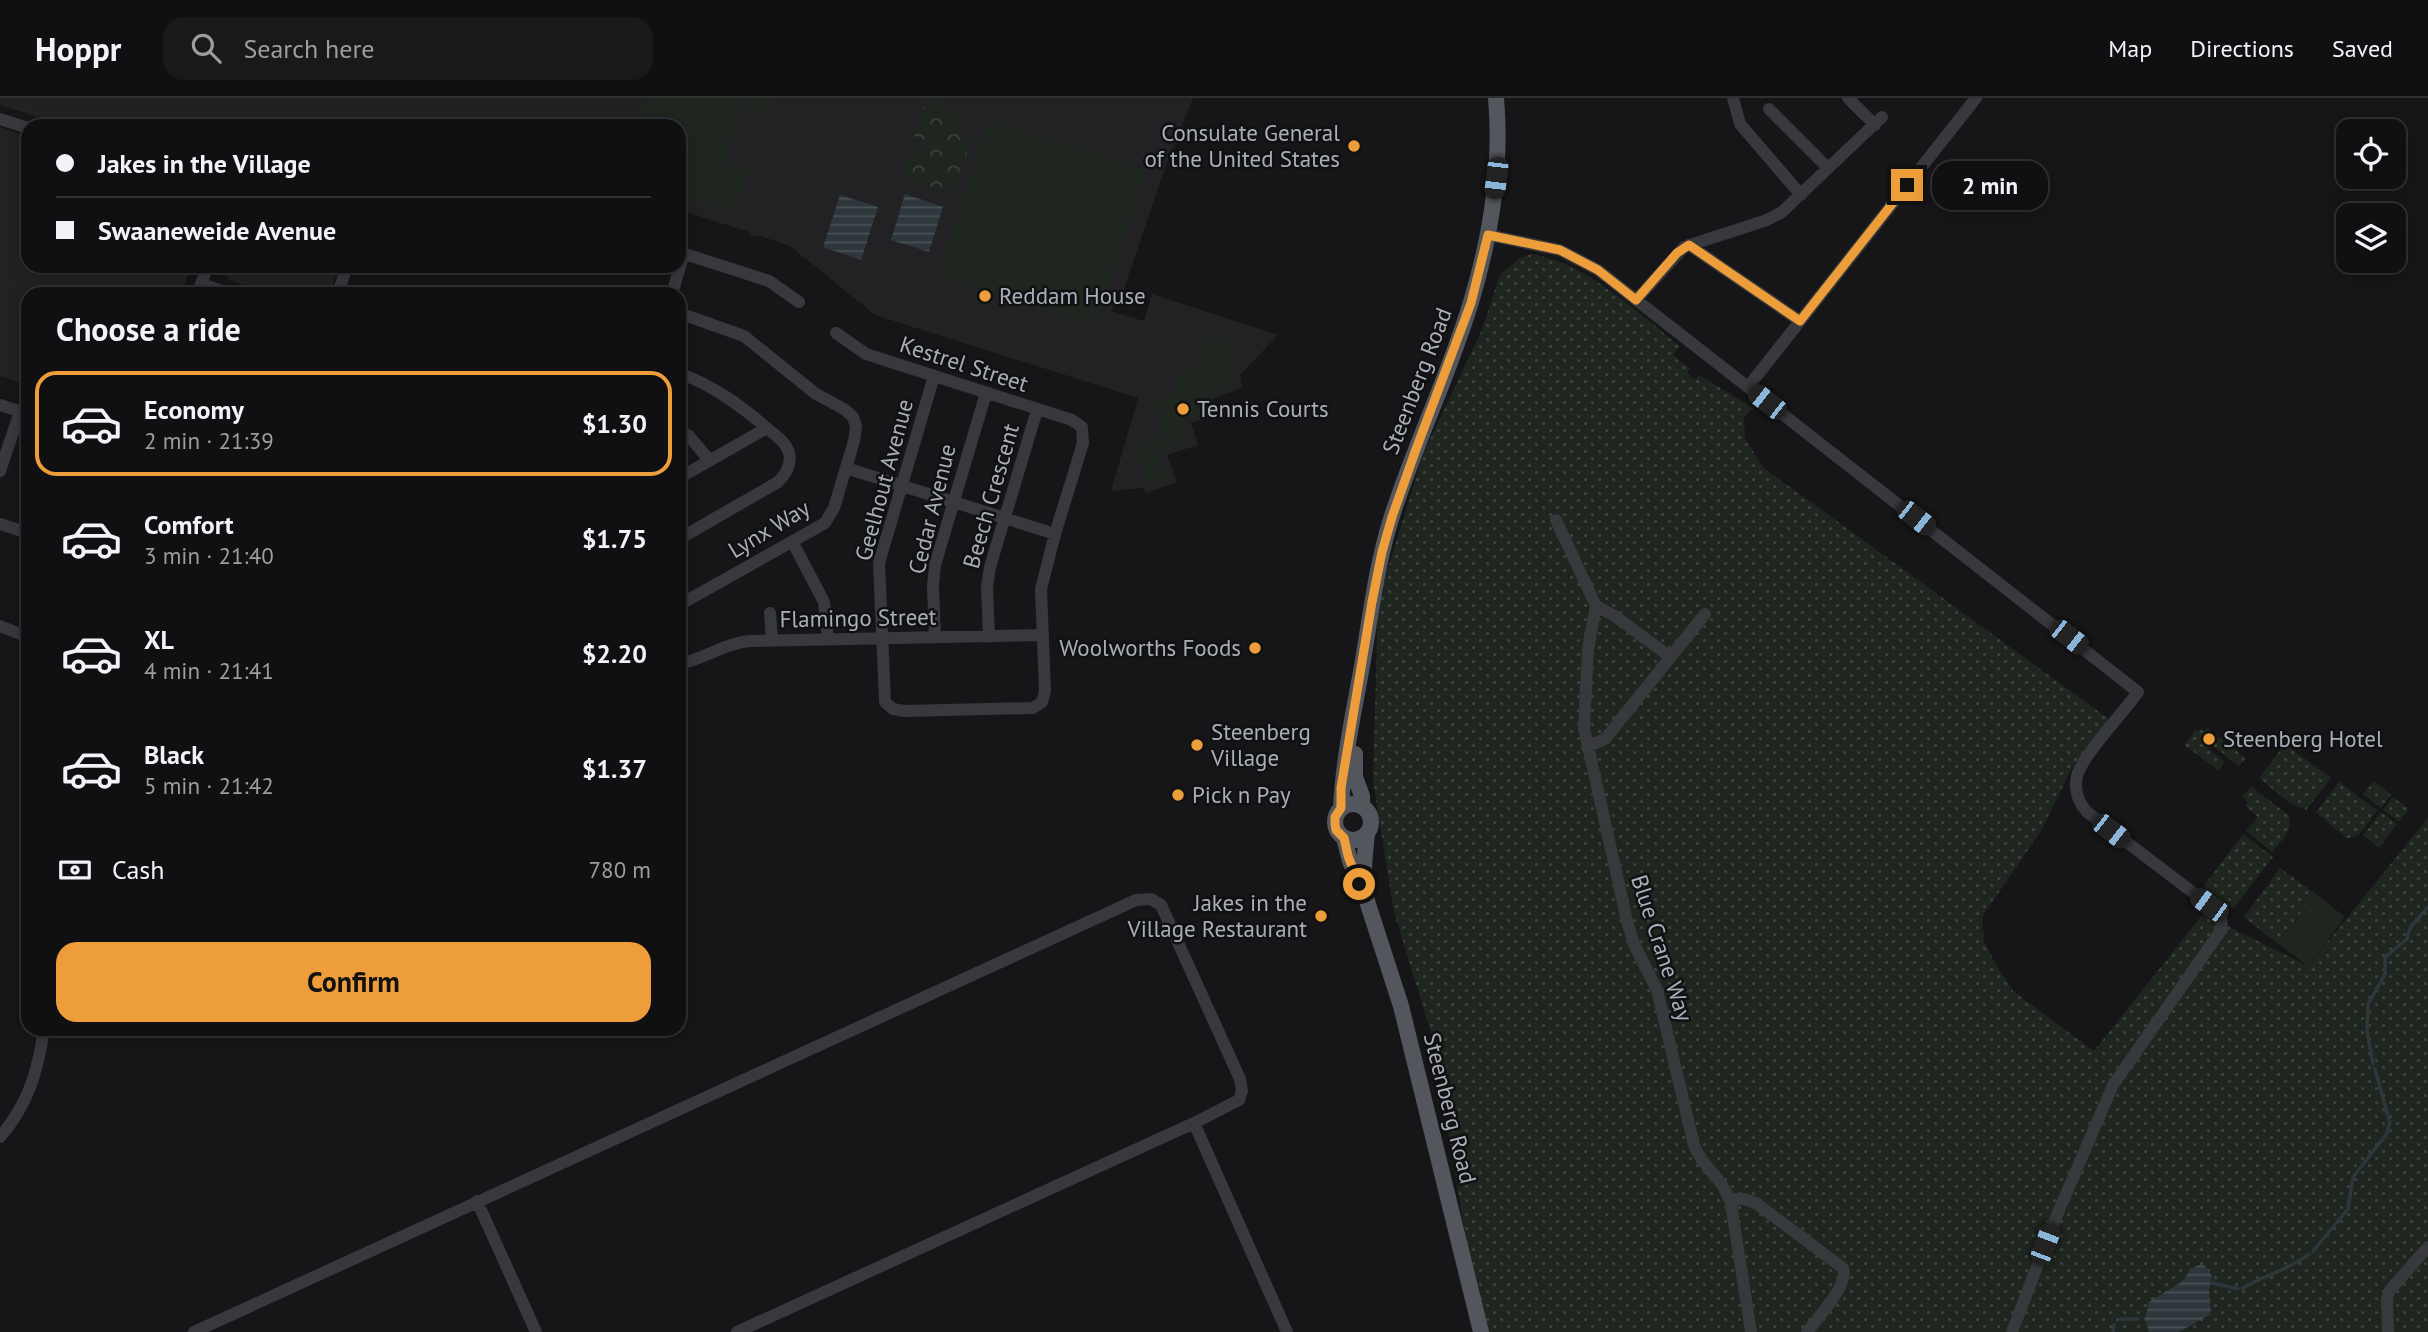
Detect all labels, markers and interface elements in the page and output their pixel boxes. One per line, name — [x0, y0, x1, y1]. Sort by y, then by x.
search box — [163, 17, 653, 80]
text: Hoppr — [35, 27, 121, 70]
icon: search — [187, 29, 225, 67]
text: Search here — [243, 32, 375, 65]
text: Map — [2108, 33, 2152, 64]
text: Directions — [2190, 33, 2294, 64]
text: Saved — [2332, 33, 2393, 64]
place label: Consulate General of the United States — [1144, 118, 1340, 173]
map controls — [2336, 119, 2406, 273]
button: locate — [2336, 119, 2406, 189]
marker: Consulate General of the United States — [1346, 138, 1362, 154]
text: Jakes in the Village — [98, 147, 311, 180]
car — [1484, 156, 1509, 200]
callout: 2 min — [1932, 160, 2047, 210]
route end — [1891, 169, 1923, 201]
text: 2 min — [1962, 171, 2018, 200]
button: layers — [2336, 203, 2406, 273]
text: Swaaneweide Avenue — [98, 214, 336, 247]
place label: Reddam House — [999, 281, 1146, 310]
marker: Reddam House — [977, 288, 993, 304]
street label: Steenberg Road — [1375, 303, 1458, 458]
text: Choose a ride — [56, 308, 241, 350]
street label: Kestrel Street — [896, 329, 1032, 398]
car — [1744, 381, 1791, 423]
icon: car — [60, 392, 123, 455]
text: Economy — [144, 393, 244, 426]
place label: Tennis Courts — [1197, 394, 1329, 423]
street label: Geelhout Avenue — [848, 396, 919, 564]
marker: Tennis Courts — [1175, 401, 1191, 417]
text: $1.30 — [582, 407, 647, 440]
street label: Beech Crescent — [956, 420, 1025, 572]
text: 2 min · 21:39 — [144, 426, 274, 455]
street label: Cedar Avenue — [901, 441, 962, 577]
street label: Lynx Way — [723, 493, 815, 564]
car — [1893, 497, 1940, 539]
icon: car — [60, 507, 123, 570]
text: Comfort — [144, 508, 234, 541]
text: $1.75 — [582, 522, 647, 555]
text: 3 min · 21:40 — [144, 541, 274, 570]
street label: Flamingo Street — [779, 602, 937, 633]
car — [2046, 616, 2093, 658]
icon: car — [60, 622, 123, 685]
text: XL — [144, 623, 174, 656]
place label: Woolworths Foods — [1059, 633, 1241, 662]
text: $2.20 — [582, 637, 647, 670]
marker: Woolworths Foods — [1247, 640, 1263, 656]
text: 4 min · 21:41 — [144, 656, 274, 685]
place label: Steenberg Village — [1210, 717, 1311, 772]
place label: Steenberg Hotel — [2223, 724, 2383, 753]
marker: Steenberg Hotel — [2201, 731, 2217, 747]
icon: car — [60, 737, 123, 800]
marker: Steenberg Village — [1189, 737, 1205, 753]
text: Black — [144, 738, 204, 771]
text: $1.37 — [582, 752, 647, 785]
text: 5 min · 21:42 — [144, 771, 274, 800]
place label: Pick n Pay — [1192, 780, 1291, 809]
marker: Pick n Pay — [1170, 787, 1186, 803]
car — [2088, 810, 2135, 852]
icon: cash — [56, 851, 94, 889]
text: Cash — [112, 853, 164, 886]
text: 780 m — [589, 855, 651, 884]
route start — [1343, 868, 1375, 900]
street label: Blue Crane Way — [1625, 871, 1700, 1025]
car — [2186, 884, 2233, 926]
place label: Jakes in the Village Restaurant — [1127, 888, 1307, 943]
marker: Jakes in the Village Restaurant — [1313, 908, 1329, 924]
button: Confirm — [56, 942, 651, 1022]
street label: Steenberg Road — [1418, 1029, 1483, 1186]
car — [2028, 1221, 2063, 1267]

